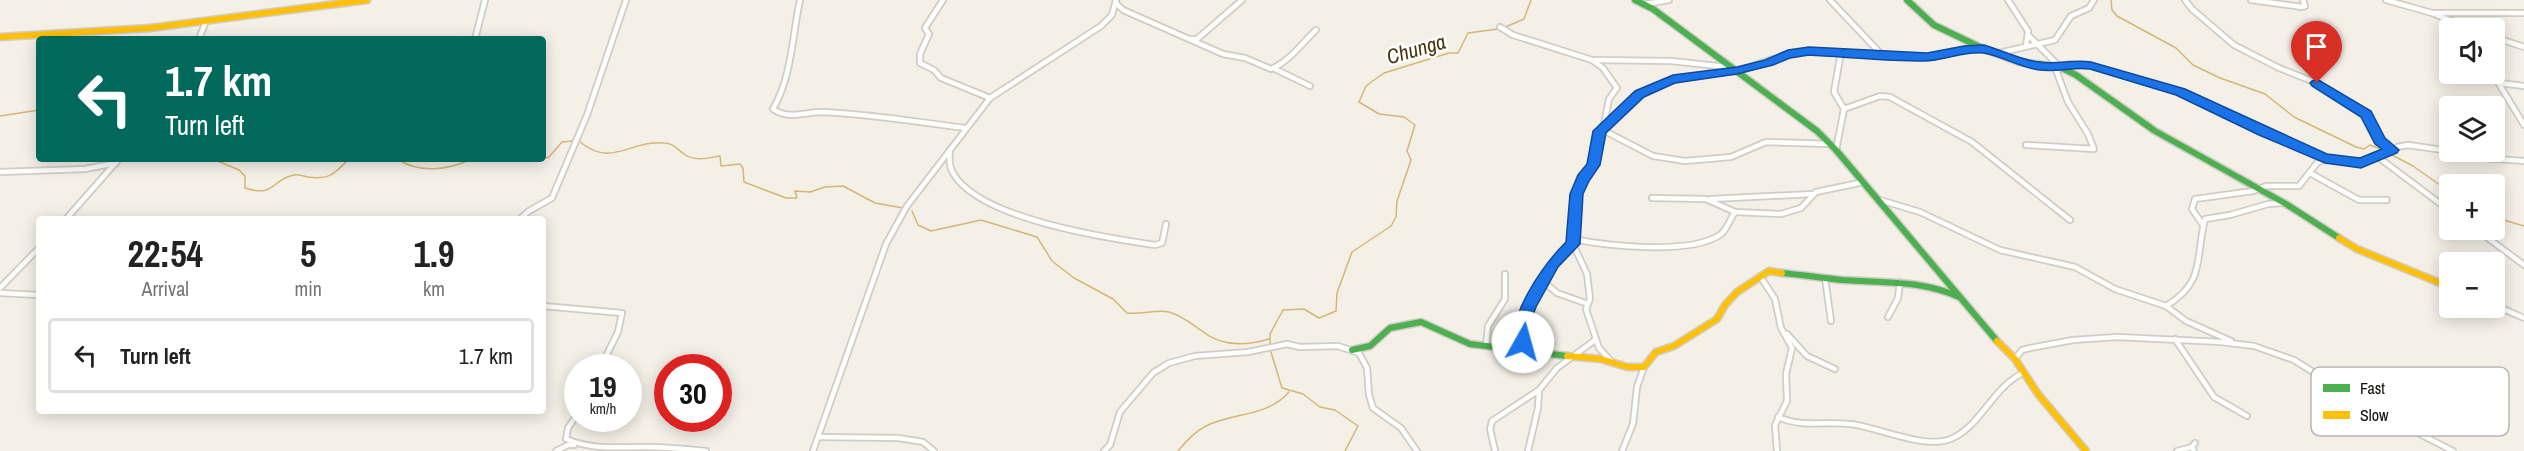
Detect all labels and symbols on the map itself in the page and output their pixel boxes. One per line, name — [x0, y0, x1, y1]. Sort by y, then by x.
pin — [2291, 21, 2342, 83]
water label: Chunga — [1383, 27, 1449, 71]
position arrow — [1491, 310, 1555, 374]
speed limit sign: 30 — [654, 354, 732, 432]
legend — [2311, 367, 2509, 436]
text: Fast — [2360, 377, 2385, 399]
text: Slow — [2360, 404, 2389, 426]

